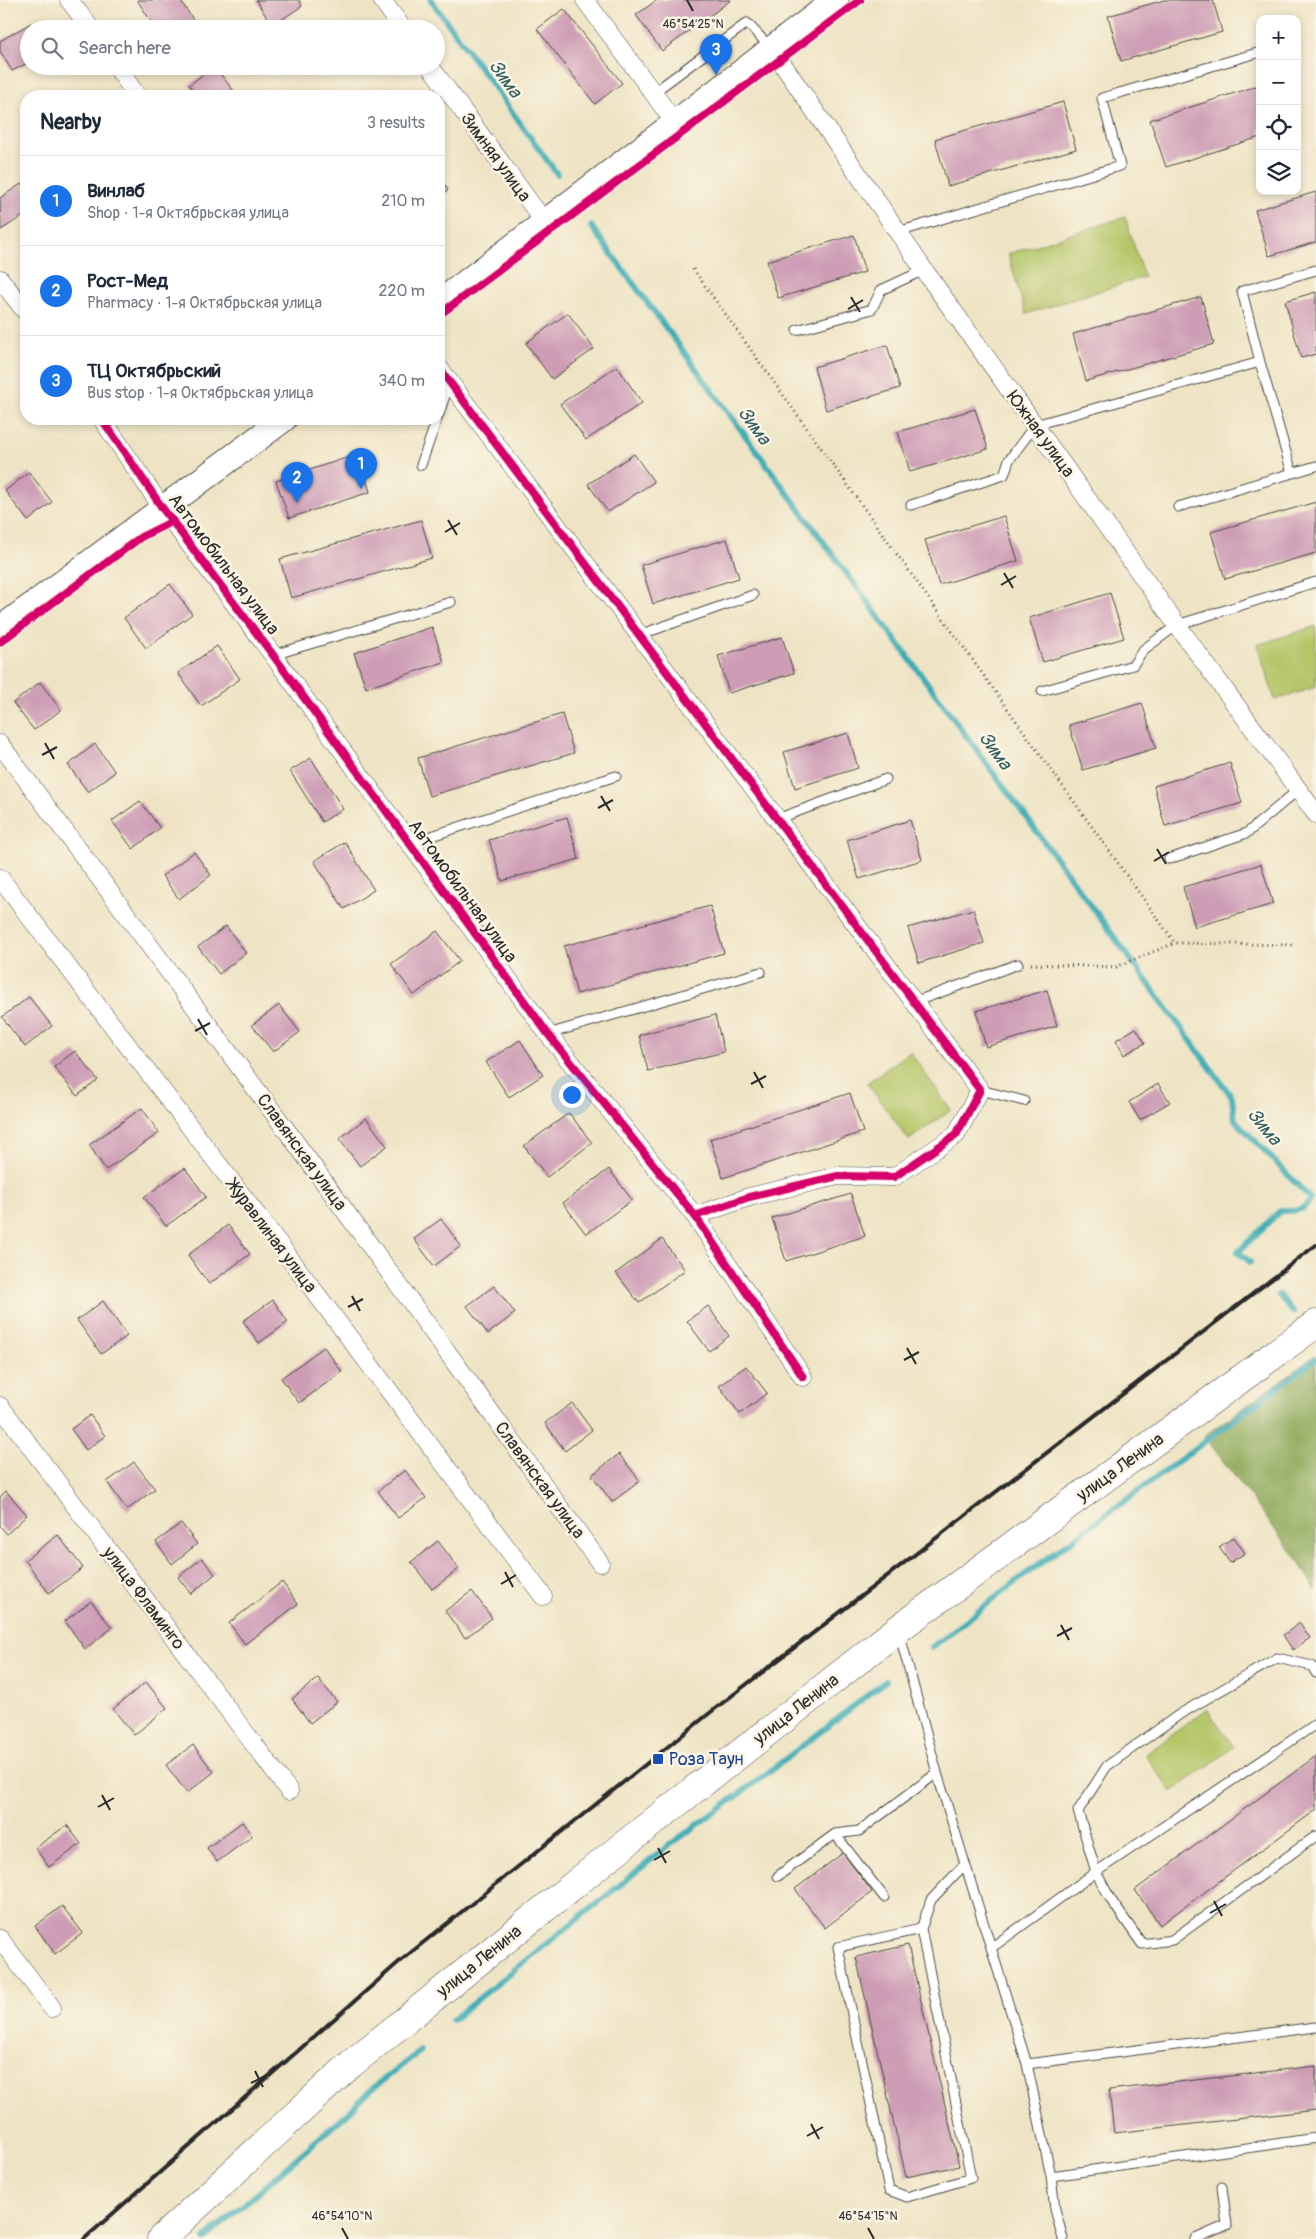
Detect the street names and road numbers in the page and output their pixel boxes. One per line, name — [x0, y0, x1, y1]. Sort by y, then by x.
street label: Зимняя улица — [455, 108, 536, 207]
street label: Южная улица — [1001, 386, 1080, 482]
street label: Автомобильная улица — [163, 489, 284, 640]
street label: Автомобильная улица — [403, 815, 522, 967]
street label: Славянская улица — [251, 1089, 352, 1215]
street label: Журавлиная улица — [220, 1173, 322, 1298]
street label: Славянская улица — [489, 1417, 590, 1543]
street label: улица Ленина — [1071, 1428, 1169, 1507]
street label: улица Фламинго — [97, 1541, 190, 1655]
street label: улица Ленина — [748, 1669, 844, 1751]
street label: улица Ленина — [431, 1920, 526, 2003]

